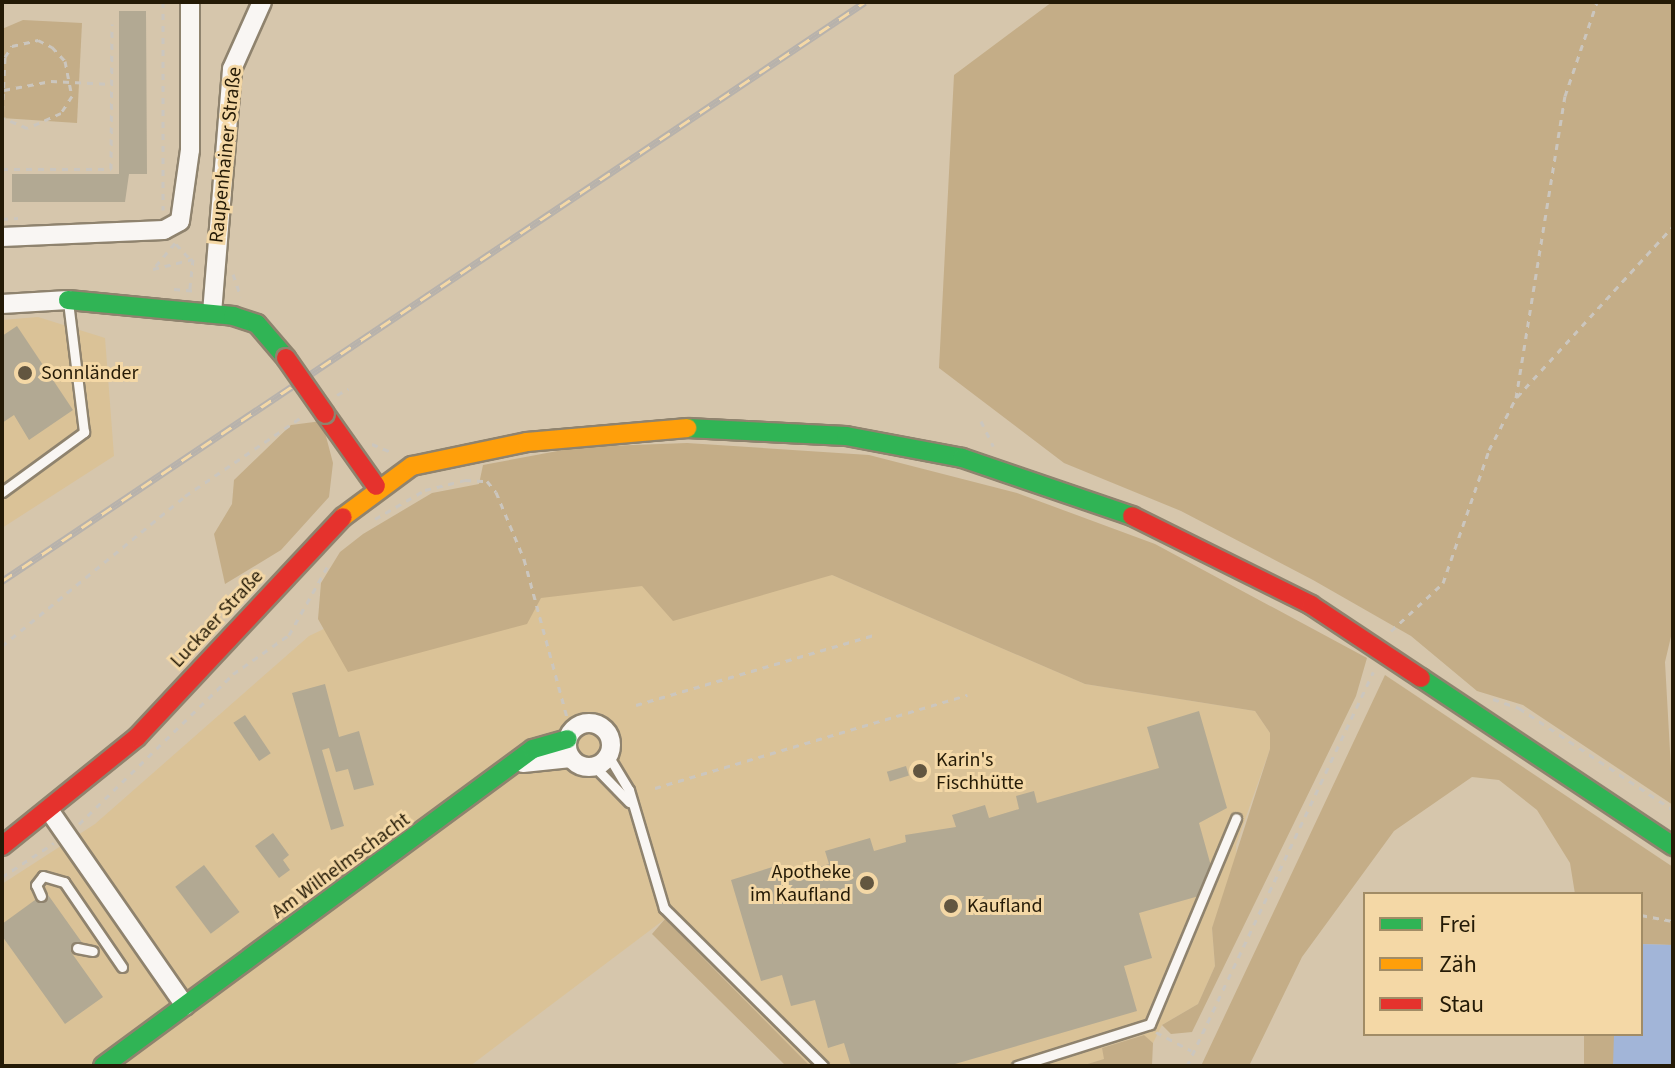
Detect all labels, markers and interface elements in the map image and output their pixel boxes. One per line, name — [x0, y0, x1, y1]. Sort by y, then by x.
street label: Raupenhainer Straße — [205, 66, 247, 244]
place label: Sonnländer — [41, 361, 138, 385]
marker: Sonnländer — [16, 364, 34, 382]
street label: Luckaer Straße — [166, 565, 268, 673]
place label: Karin's Fischhütte — [936, 748, 1024, 795]
marker: Karin's Fischhütte — [911, 762, 929, 780]
street label: Am Wilhelmschacht — [267, 808, 415, 924]
place label: Apotheke im Kaufland — [750, 860, 851, 907]
marker: Apotheke im Kaufland — [858, 874, 876, 892]
legend — [1363, 892, 1643, 1036]
place label: Kaufland — [967, 894, 1043, 918]
marker: Kaufland — [942, 897, 960, 915]
text: Frei — [1439, 907, 1476, 942]
text: Zäh — [1439, 947, 1477, 982]
text: Stau — [1439, 987, 1484, 1022]

